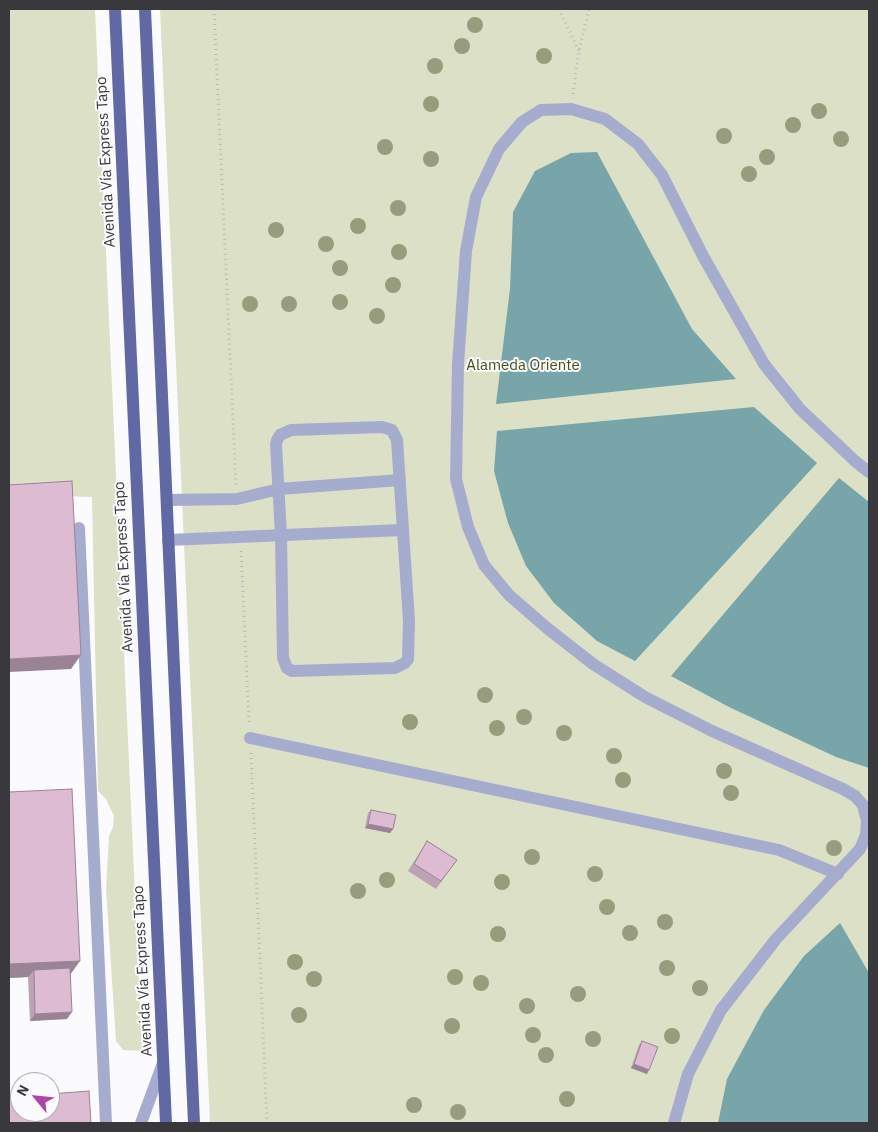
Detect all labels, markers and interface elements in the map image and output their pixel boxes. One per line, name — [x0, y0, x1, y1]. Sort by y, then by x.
street label: Avenida Vía Express Tapo — [93, 76, 119, 248]
park label: Alameda Oriente — [466, 357, 580, 375]
street label: Avenida Vía Express Tapo — [111, 481, 137, 653]
street label: Avenida Vía Express Tapo — [130, 885, 156, 1057]
north arrow — [10, 1072, 60, 1122]
text: N — [12, 1082, 33, 1099]

